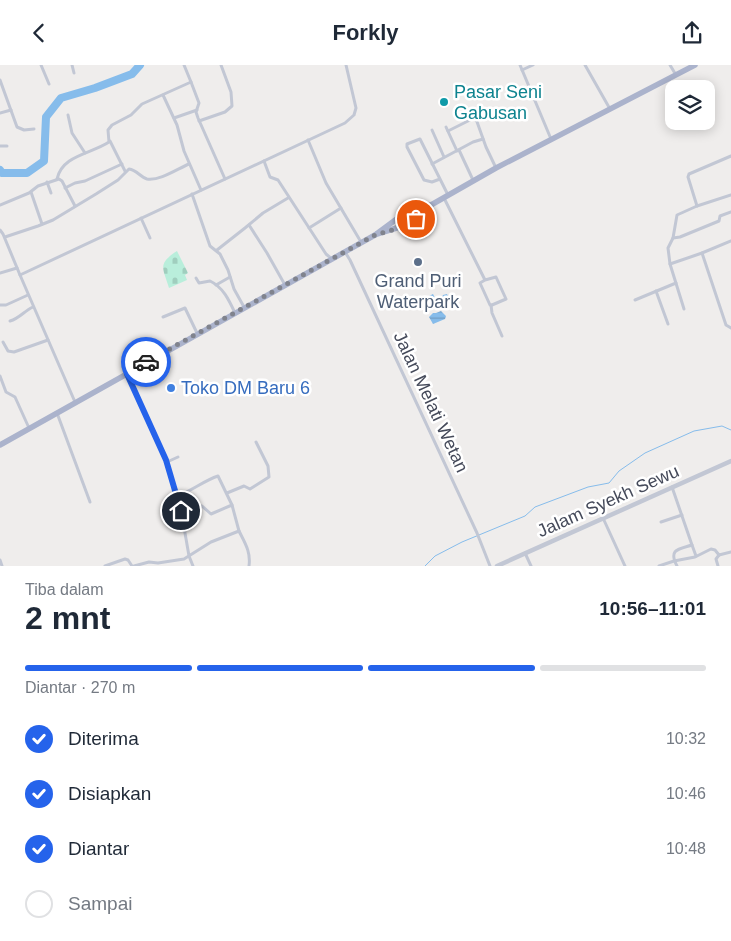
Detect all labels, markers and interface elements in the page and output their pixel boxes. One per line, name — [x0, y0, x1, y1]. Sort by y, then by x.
icon: back — [25, 19, 53, 47]
icon: share — [678, 19, 706, 47]
text: Forkly — [332, 20, 399, 45]
map controls — [665, 80, 715, 130]
button: layers — [665, 80, 715, 130]
place label: Pasar Seni Gabusan — [454, 82, 542, 123]
marker: Pasar Seni Gabusan — [438, 96, 450, 108]
pin — [395, 198, 437, 240]
icon: bag — [402, 205, 430, 233]
marker: Grand Puri Waterpark — [412, 256, 424, 268]
place label: Grand Puri Waterpark — [374, 271, 462, 312]
street label: Jalan Melati Wetan — [390, 329, 472, 475]
courier — [121, 337, 171, 387]
icon: car — [132, 348, 160, 376]
place label: Toko DM Baru 6 — [181, 378, 310, 398]
marker: Toko DM Baru 6 — [165, 382, 177, 394]
street label: Jalam Syekh Sewu — [534, 461, 682, 541]
pin — [160, 490, 202, 532]
icon: home — [167, 497, 195, 525]
text: Tiba dalam — [25, 581, 104, 598]
text: 10:56–11:01 — [599, 598, 706, 619]
text: 2 mnt — [25, 600, 110, 636]
text: Diantar · 270 m — [25, 679, 135, 696]
icon: check — [25, 725, 53, 753]
text: Diterima — [68, 728, 139, 749]
text: 10:32 — [666, 730, 706, 747]
icon: check — [25, 780, 53, 808]
text: Disiapkan — [68, 783, 151, 804]
text: 10:46 — [666, 785, 706, 802]
icon: check — [25, 835, 53, 863]
text: Diantar — [68, 838, 129, 859]
text: 10:48 — [666, 840, 706, 857]
text: Sampai — [68, 893, 132, 914]

